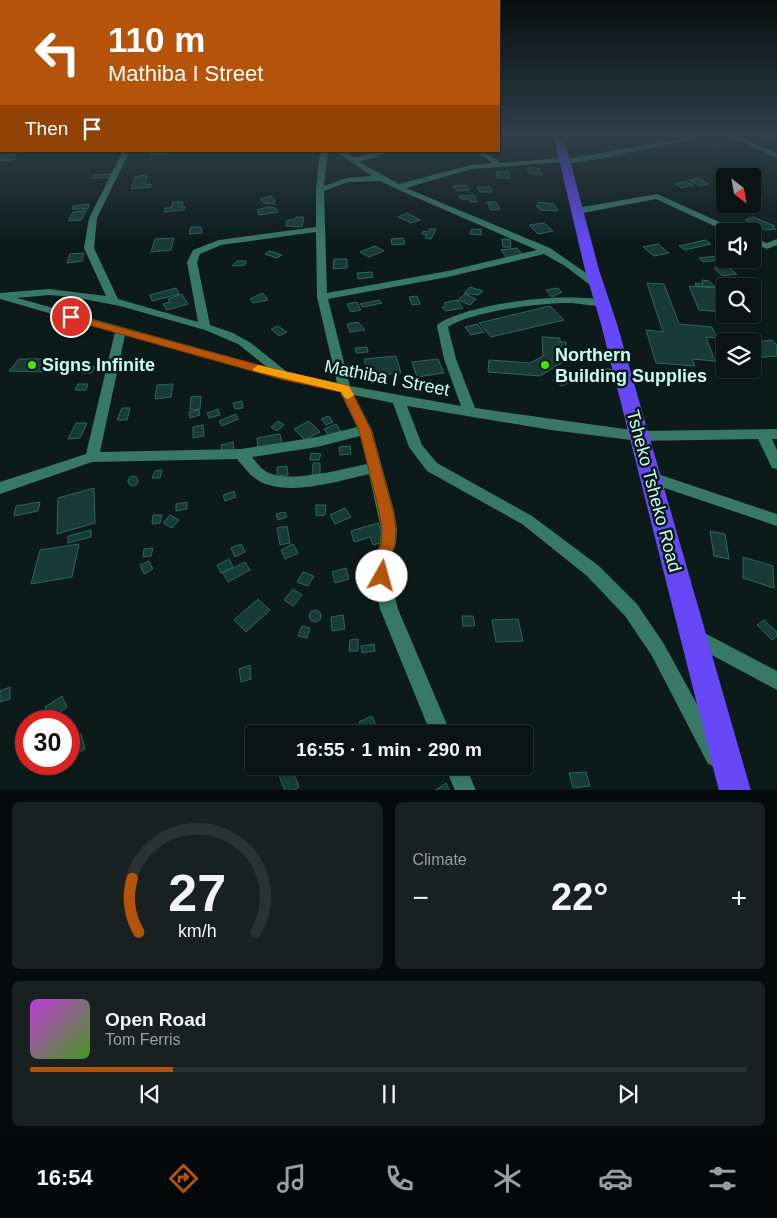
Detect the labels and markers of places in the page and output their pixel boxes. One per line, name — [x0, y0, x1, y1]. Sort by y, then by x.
pin — [50, 296, 92, 338]
place label: Northern Building Supplies — [555, 345, 707, 386]
place label: Signs Infinite — [42, 355, 155, 375]
marker: Signs Infinite — [26, 359, 38, 371]
marker: Northern Building Supplies — [539, 359, 551, 371]

